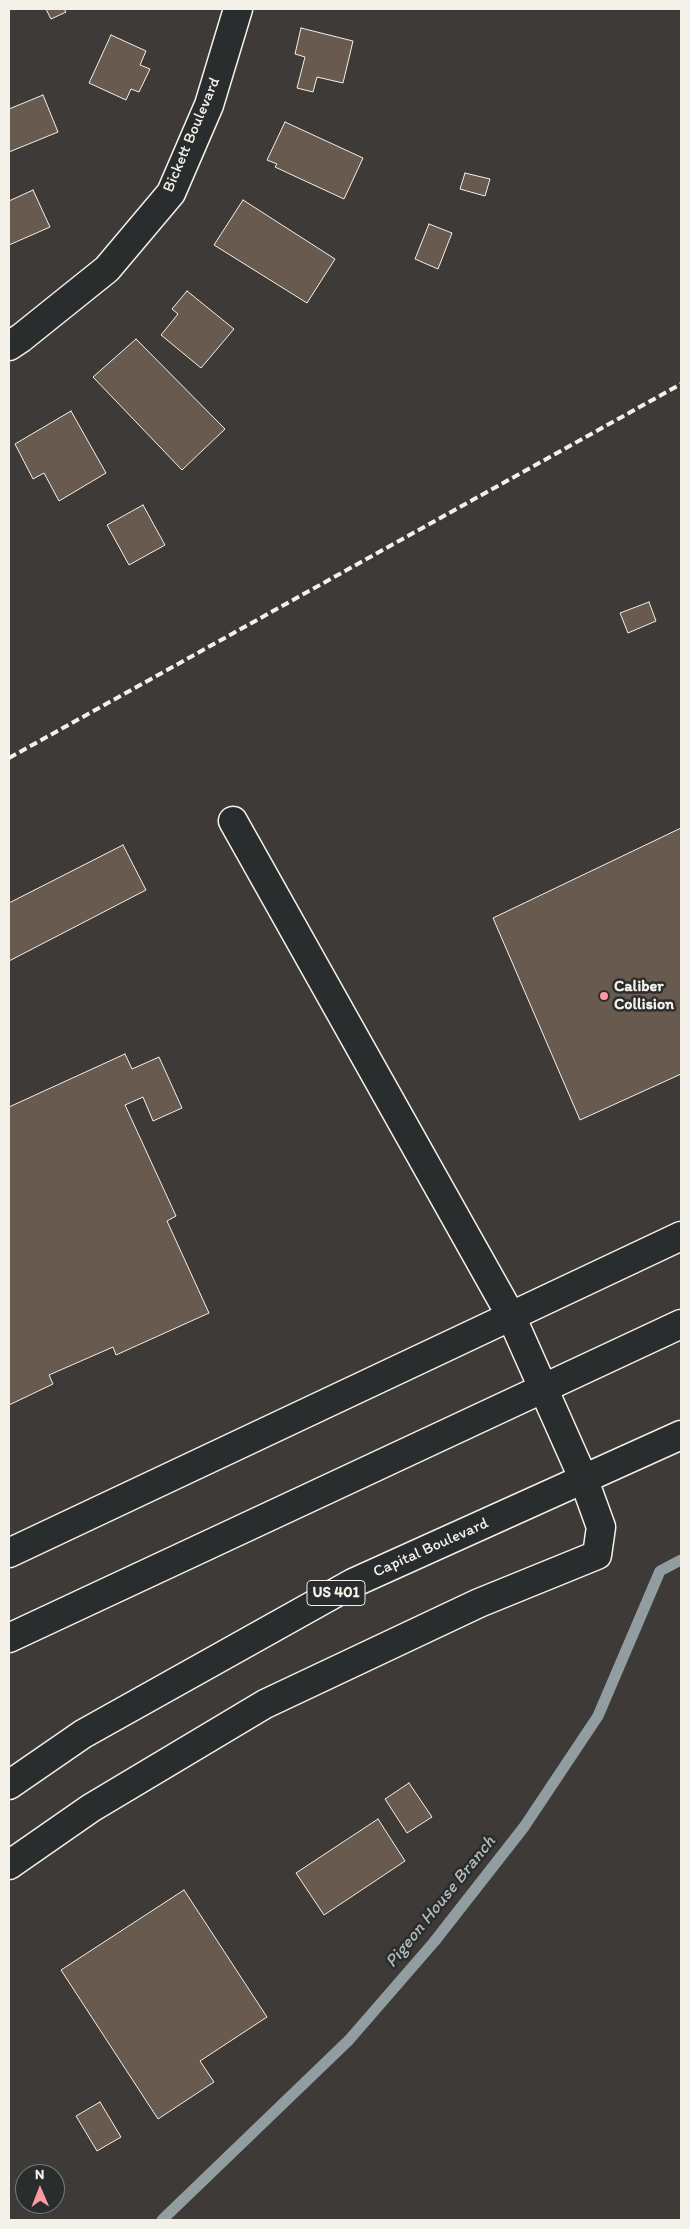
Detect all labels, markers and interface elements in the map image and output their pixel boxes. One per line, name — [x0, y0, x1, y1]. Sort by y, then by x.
street label: Bickett Boulevard — [159, 75, 225, 195]
place label: Caliber Collision — [614, 977, 674, 1015]
marker: Caliber Collision — [598, 990, 610, 1002]
street label: Capital Boulevard — [370, 1514, 492, 1582]
road number: US 401 — [307, 1580, 365, 1606]
water label: Pigeon House Branch — [381, 1832, 501, 1972]
north arrow — [15, 2164, 65, 2214]
text: N — [35, 2166, 45, 2183]

